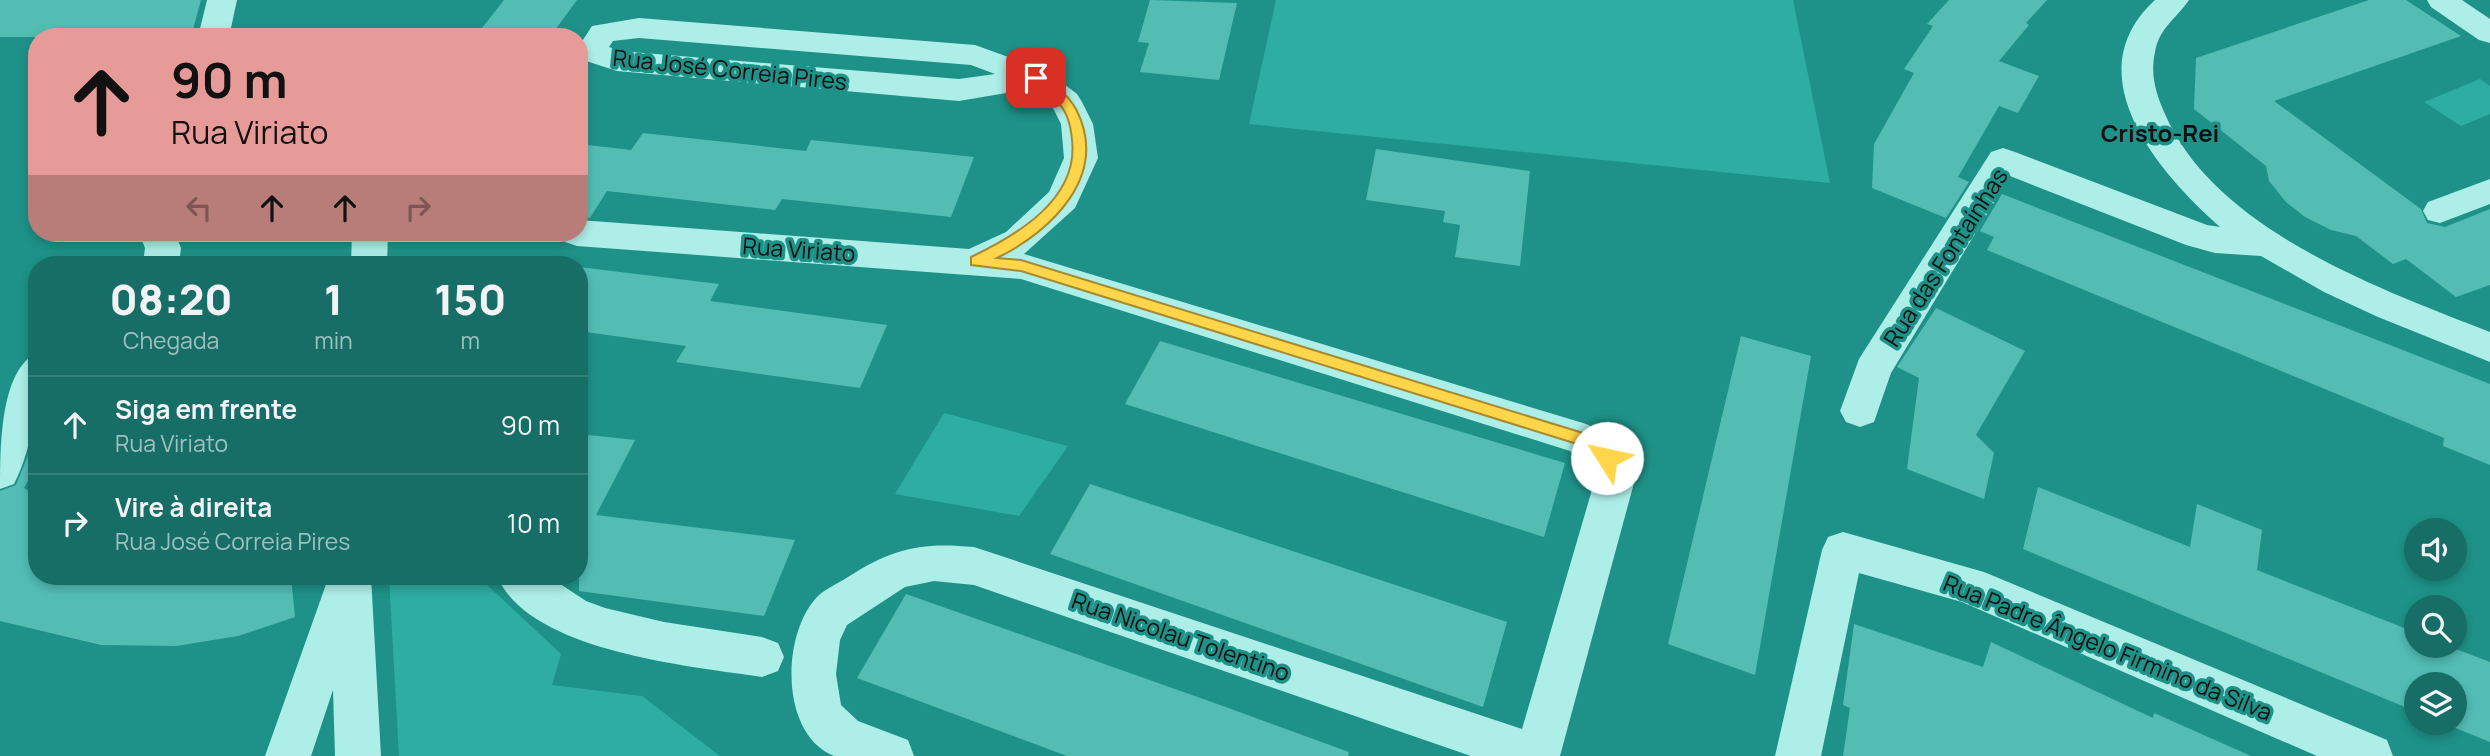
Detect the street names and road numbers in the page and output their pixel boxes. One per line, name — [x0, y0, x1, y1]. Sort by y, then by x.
street label: Rua José Correia Pires — [611, 41, 849, 97]
street label: Rua das Fontaínhas — [1875, 162, 2015, 352]
street label: Rua Viriato — [741, 229, 857, 269]
street label: Rua Padre Ângelo Firmino da Silva — [1939, 566, 2277, 728]
street label: Rua Nicolau Tolentino — [1068, 584, 1294, 688]

